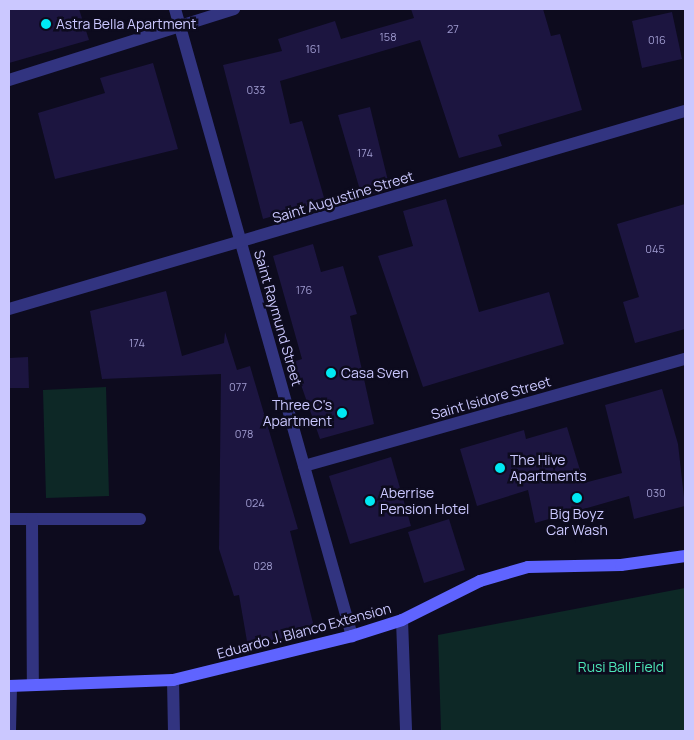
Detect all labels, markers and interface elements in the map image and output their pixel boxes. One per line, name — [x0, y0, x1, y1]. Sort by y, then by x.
place label: Astra Bella Apartment — [56, 16, 196, 32]
marker: Astra Bella Apartment — [40, 18, 52, 30]
house number: 27 — [447, 22, 459, 36]
house number: 158 — [379, 30, 397, 44]
house number: 016 — [648, 33, 666, 47]
house number: 161 — [305, 42, 321, 56]
house number: 033 — [247, 83, 265, 97]
house number: 174 — [357, 146, 373, 160]
street label: Saint Augustine Street — [270, 168, 416, 226]
house number: 045 — [645, 242, 665, 256]
street label: Saint Raymund Street — [251, 248, 305, 388]
house number: 176 — [296, 283, 312, 297]
house number: 174 — [129, 336, 145, 350]
place label: Casa Sven — [341, 365, 408, 381]
marker: Casa Sven — [325, 367, 337, 379]
street label: Saint Isidore Street — [429, 373, 553, 423]
house number: 077 — [229, 380, 247, 394]
place label: Three C's Apartment — [263, 397, 332, 430]
marker: Three C's Apartment — [336, 407, 348, 419]
house number: 078 — [235, 427, 253, 441]
place label: The Hive Apartments — [510, 452, 587, 484]
marker: The Hive Apartments — [494, 462, 506, 474]
place label: Aberrise Pension Hotel — [380, 485, 469, 518]
house number: 030 — [646, 486, 666, 500]
marker: Big Boyz Car Wash — [571, 492, 583, 504]
marker: Aberrise Pension Hotel — [364, 495, 376, 507]
house number: 024 — [245, 496, 265, 510]
place label: Big Boyz Car Wash — [546, 506, 608, 538]
house number: 028 — [253, 559, 273, 573]
street label: Eduardo J. Blanco Extension — [215, 600, 393, 662]
park label: Rusi Ball Field — [578, 659, 664, 675]

